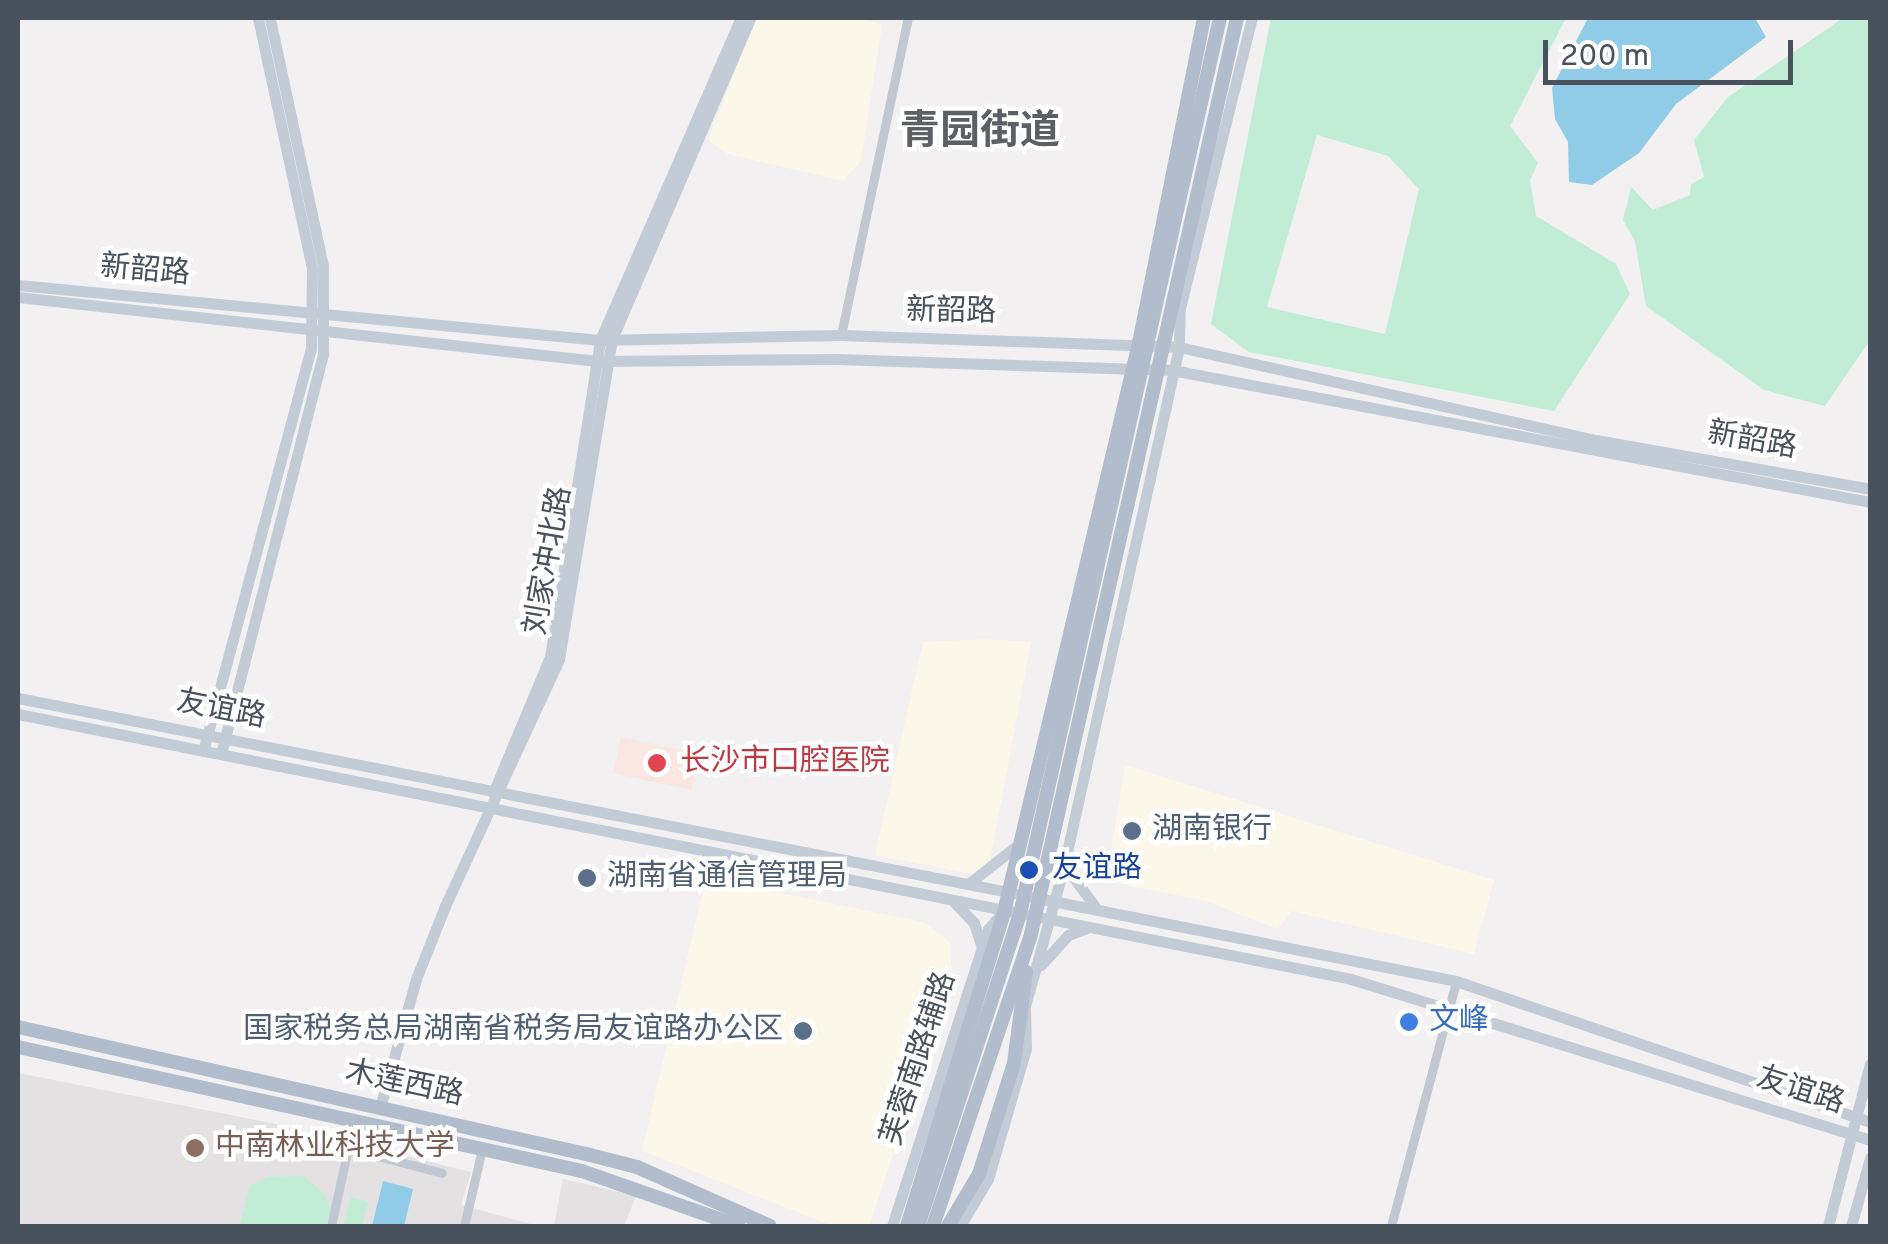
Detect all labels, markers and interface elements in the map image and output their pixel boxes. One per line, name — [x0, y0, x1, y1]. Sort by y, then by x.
scale bar — [1548, 20, 1798, 82]
text: 200 m — [1560, 39, 1649, 76]
district label: 青园街道 — [900, 109, 1060, 157]
street label: 新韶路 — [99, 250, 191, 294]
street label: 新韶路 — [906, 294, 996, 332]
street label: 新韶路 — [1705, 416, 1799, 468]
street label: 刘家冲北路 — [519, 484, 581, 638]
street label: 友谊路 — [173, 685, 269, 737]
place label: 长沙市口腔医院 — [680, 745, 890, 781]
marker: 长沙市口腔医院 — [644, 750, 670, 776]
place label: 湖南银行 — [1152, 813, 1272, 849]
marker: 湖南银行 — [1121, 820, 1143, 842]
place label: 友谊路 — [1052, 852, 1142, 888]
marker: 友谊路 — [1016, 857, 1042, 883]
place label: 湖南省通信管理局 — [607, 860, 847, 896]
marker: 湖南省通信管理局 — [576, 867, 598, 889]
street label: 芙蓉南路辅路 — [875, 968, 965, 1150]
place label: 文峰 — [1429, 1004, 1489, 1040]
marker: 文峰 — [1398, 1011, 1420, 1033]
place label: 国家税务总局湖南省税务局友谊路办公区 — [243, 1013, 783, 1049]
marker: 国家税务总局湖南省税务局友谊路办公区 — [792, 1020, 814, 1042]
street label: 木莲西路 — [342, 1055, 466, 1115]
street label: 友谊路 — [1752, 1061, 1848, 1123]
place label: 中南林业科技大学 — [215, 1130, 455, 1166]
marker: 中南林业科技大学 — [184, 1137, 206, 1159]

